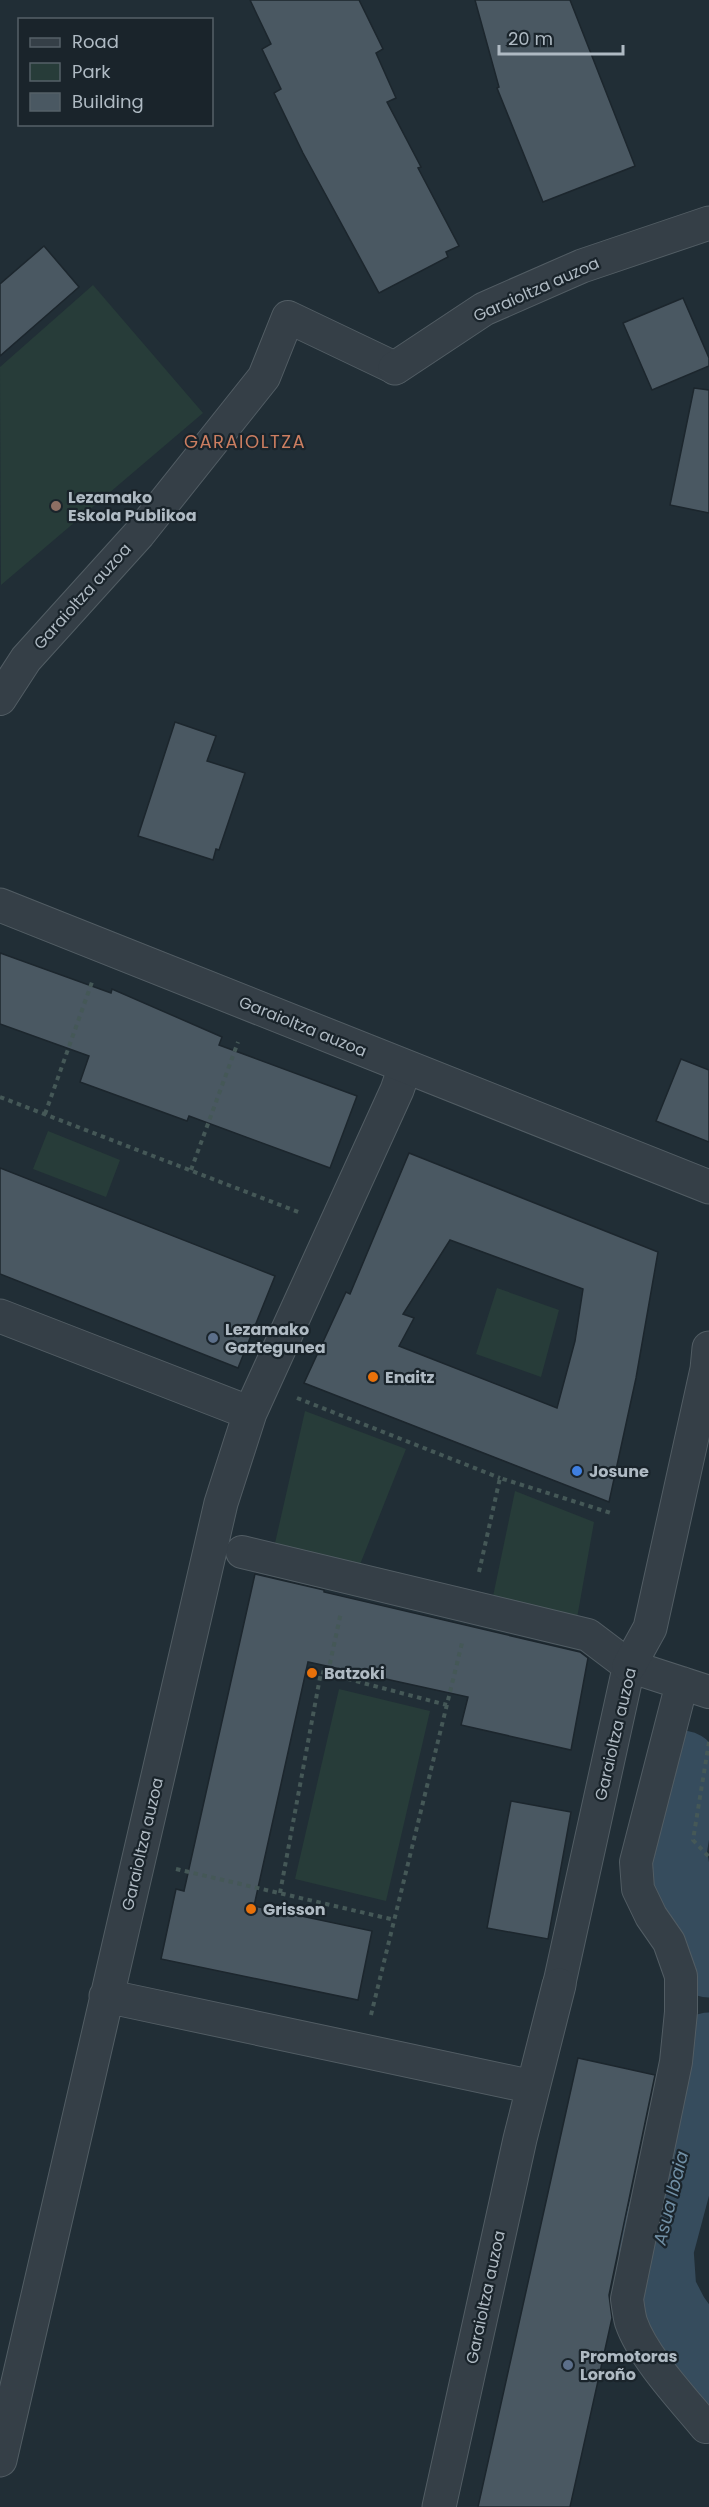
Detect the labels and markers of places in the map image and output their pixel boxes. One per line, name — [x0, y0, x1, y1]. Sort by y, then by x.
place label: Lezamako Eskola Publikoa — [68, 486, 197, 527]
marker: Lezamako Eskola Publikoa — [49, 499, 63, 513]
place label: Lezamako Gaztegunea — [225, 1318, 326, 1359]
marker: Lezamako Gaztegunea — [206, 1331, 220, 1345]
place label: Enaitz — [385, 1366, 435, 1389]
marker: Enaitz — [366, 1370, 380, 1384]
place label: Josune — [589, 1460, 649, 1483]
marker: Josune — [570, 1464, 584, 1478]
place label: Batzoki — [324, 1662, 385, 1685]
marker: Batzoki — [305, 1666, 319, 1680]
place label: Grisson — [263, 1898, 326, 1921]
marker: Grisson — [244, 1902, 258, 1916]
place label: Promotoras Loroño — [580, 2345, 678, 2386]
marker: Promotoras Loroño — [561, 2358, 575, 2372]

